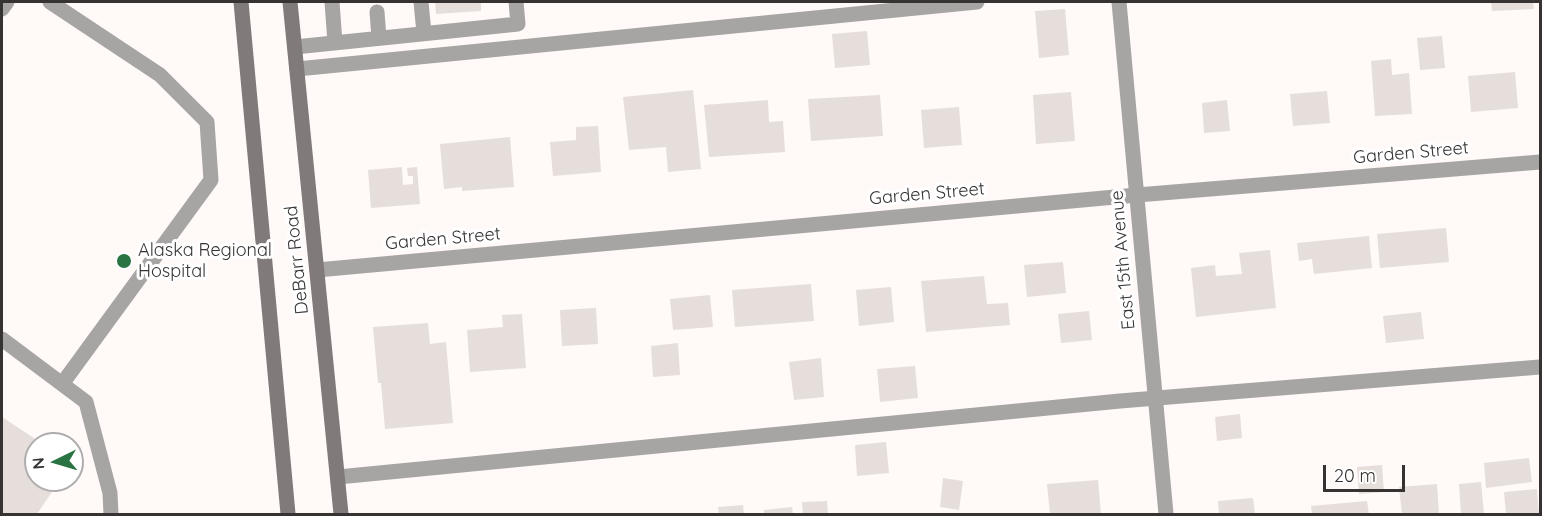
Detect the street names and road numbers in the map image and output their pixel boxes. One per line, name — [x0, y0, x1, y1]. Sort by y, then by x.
street label: Garden Street — [1352, 137, 1470, 169]
street label: Garden Street — [868, 178, 986, 210]
street label: East 15th Avenue — [1106, 189, 1140, 331]
street label: DeBarr Road — [281, 205, 313, 315]
street label: Garden Street — [384, 223, 502, 255]

